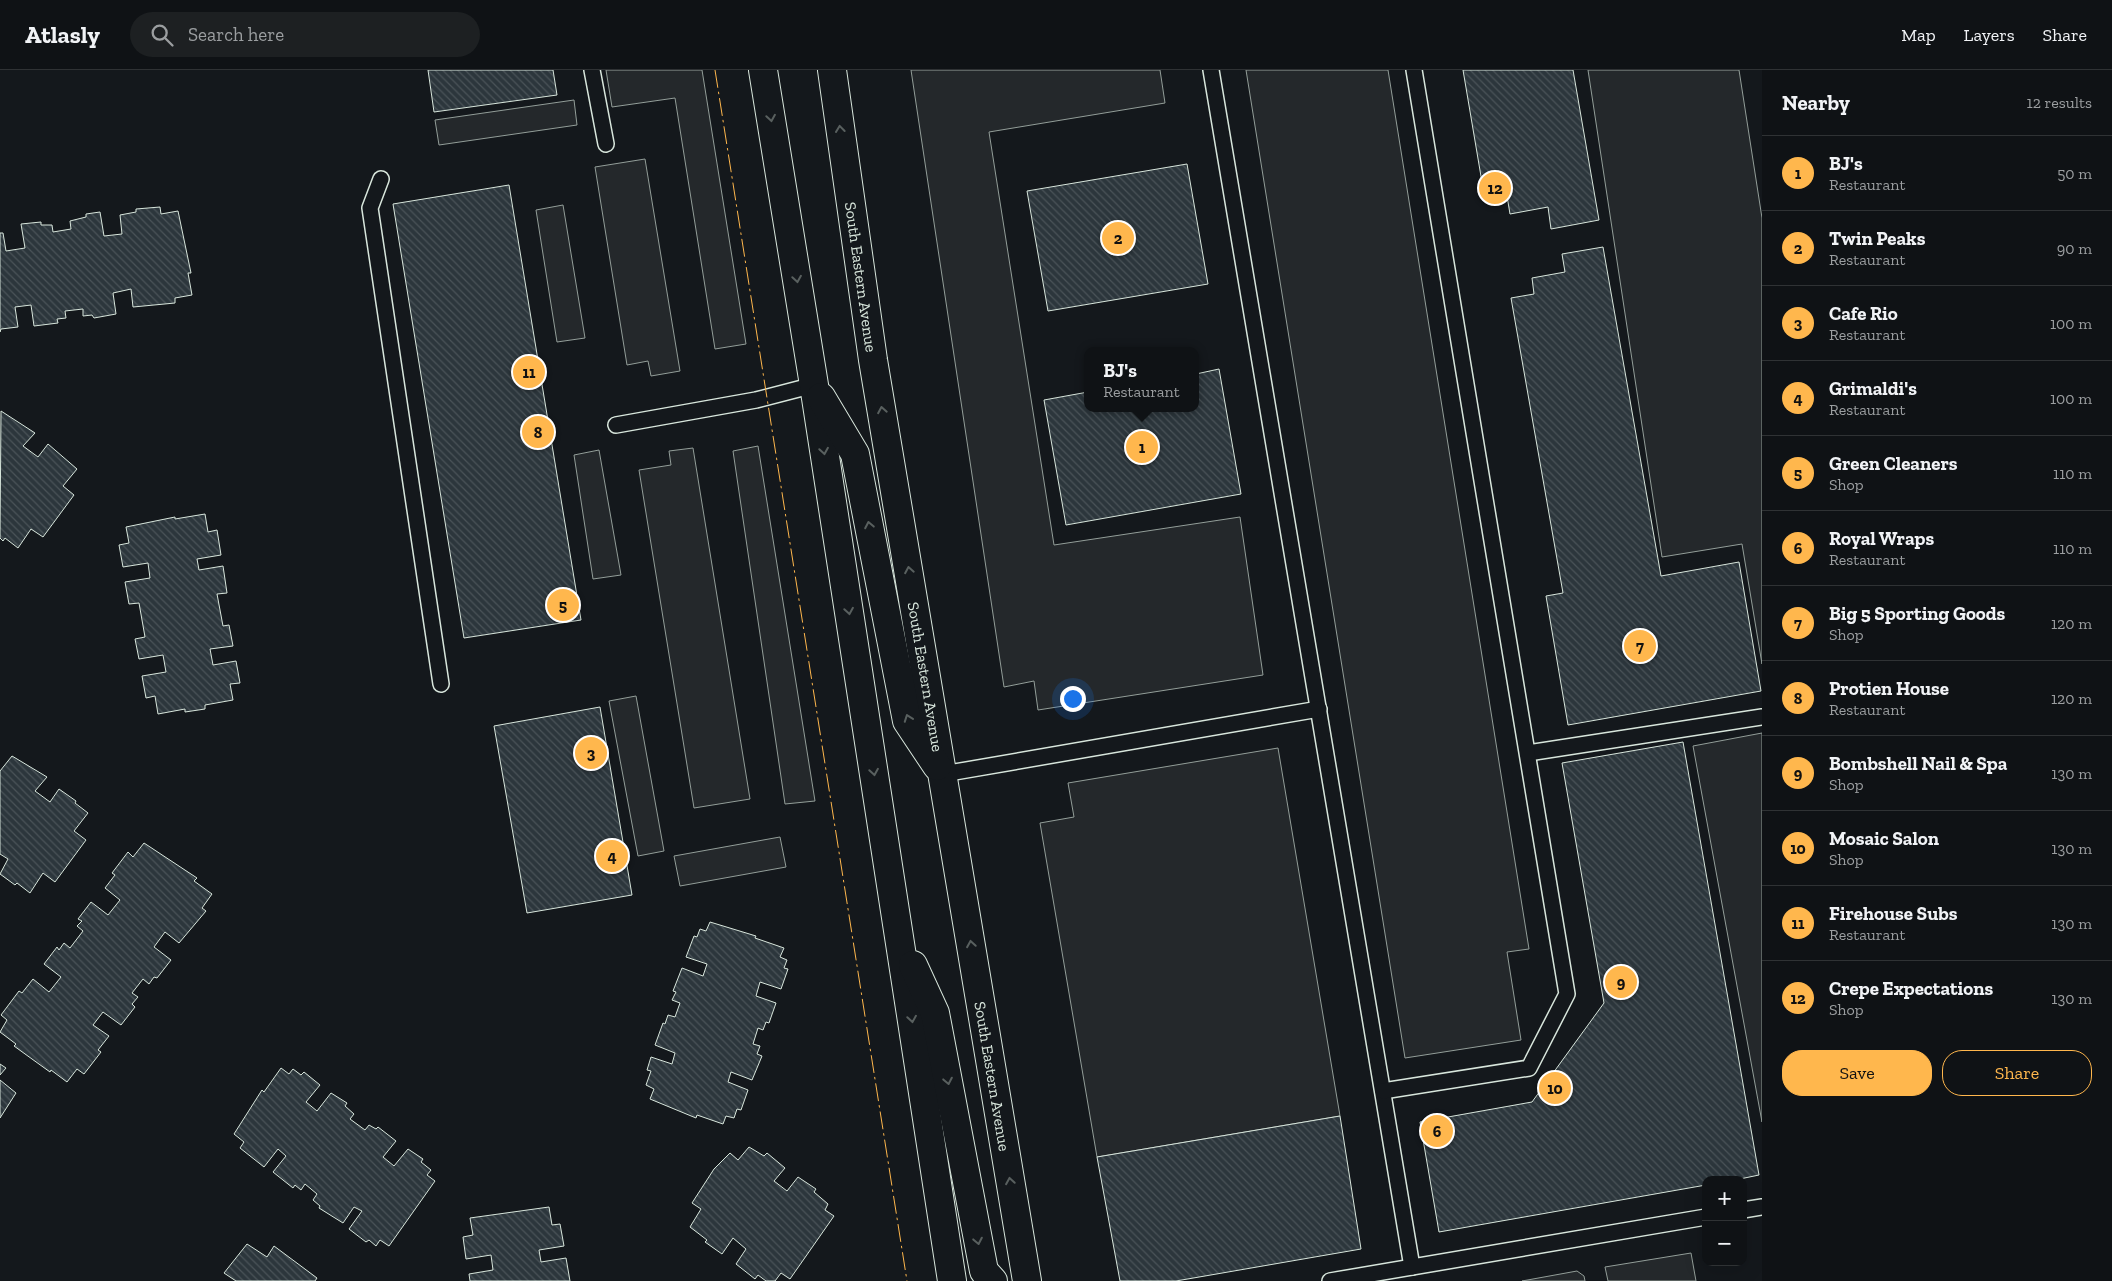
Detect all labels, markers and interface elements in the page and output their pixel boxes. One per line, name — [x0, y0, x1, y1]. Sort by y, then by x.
search box — [130, 12, 480, 57]
text: Atlasly — [25, 20, 100, 49]
icon: search — [148, 21, 176, 49]
text: Search here — [188, 23, 284, 46]
text: Map — [1901, 24, 1936, 46]
text: Layers — [1964, 24, 2015, 46]
text: Share — [2043, 24, 2087, 46]
text: Nearby — [1782, 90, 1850, 115]
text: 12 results — [2027, 93, 2092, 112]
one-way arrow — [765, 114, 775, 122]
one-way arrow — [835, 125, 846, 133]
text: BJ's — [1829, 152, 1863, 175]
text: 1 — [1795, 164, 1801, 183]
text: 50 m — [2057, 164, 2092, 183]
pin: 12 — [1479, 169, 1511, 207]
text: Restaurant — [1829, 175, 1905, 194]
street label: South Eastern Avenue — [841, 201, 881, 353]
pin: 2 — [1102, 219, 1134, 257]
text: Twin Peaks — [1829, 227, 1925, 250]
text: 2 — [1794, 239, 1802, 258]
text: 90 m — [2057, 239, 2092, 258]
text: Restaurant — [1829, 250, 1905, 269]
one-way arrow — [791, 275, 802, 283]
text: Cafe Rio — [1829, 302, 1898, 325]
text: 3 — [1794, 314, 1802, 333]
text: 100 m — [2050, 314, 2092, 333]
text: Restaurant — [1829, 325, 1905, 344]
popup — [1084, 347, 1199, 412]
pin: 11 — [513, 353, 545, 391]
text: BJ's — [1103, 359, 1137, 382]
text: Grimaldi's — [1829, 377, 1917, 400]
text: Restaurant — [1103, 382, 1180, 401]
text: 4 — [1793, 389, 1803, 408]
text: 100 m — [2050, 389, 2092, 408]
text: Restaurant — [1829, 400, 1905, 419]
one-way arrow — [877, 406, 887, 415]
pin: 8 — [522, 413, 554, 451]
pin: 1 — [1126, 428, 1158, 466]
one-way arrow — [819, 446, 829, 455]
text: Green Cleaners — [1829, 452, 1958, 475]
text: 5 — [1794, 464, 1802, 483]
text: 110 m — [2053, 464, 2092, 483]
text: Shop — [1829, 475, 1864, 494]
one-way arrow — [864, 520, 874, 529]
text: Royal Wraps — [1829, 527, 1934, 550]
text: 6 — [1794, 539, 1802, 558]
text: 110 m — [2053, 539, 2092, 558]
text: Restaurant — [1829, 550, 1905, 569]
one-way arrow — [904, 566, 914, 575]
pin: 5 — [547, 586, 579, 624]
street label: South Eastern Avenue — [904, 600, 947, 753]
text: Big 5 Sporting Goods — [1829, 602, 2005, 625]
one-way arrow — [843, 608, 854, 616]
text: 7 — [1794, 614, 1802, 633]
text: 120 m — [2051, 614, 2092, 633]
text: Shop — [1829, 625, 1864, 644]
pin: 7 — [1624, 627, 1656, 665]
text: Protien House — [1829, 677, 1949, 700]
your location — [1060, 686, 1086, 712]
text: 8 — [1794, 689, 1802, 708]
text: 120 m — [2051, 689, 2092, 708]
text: Restaurant — [1829, 700, 1905, 719]
one-way arrow — [904, 714, 914, 723]
pin: 3 — [575, 734, 607, 772]
text: Bombshell Nail & Spa — [1829, 752, 2007, 775]
text: 9 — [1794, 764, 1802, 783]
text: 130 m — [2051, 764, 2092, 783]
one-way arrow — [868, 768, 879, 776]
text: Shop — [1829, 775, 1864, 794]
text: Mosaic Salon — [1829, 827, 1939, 850]
pin: 4 — [596, 837, 628, 875]
text: 10 — [1790, 839, 1806, 858]
text: 130 m — [2051, 839, 2092, 858]
text: Shop — [1829, 850, 1864, 869]
text: Firehouse Subs — [1829, 902, 1957, 925]
text: 11 — [1792, 914, 1804, 933]
text: 130 m — [2051, 914, 2092, 933]
text: Restaurant — [1829, 925, 1905, 944]
one-way arrow — [966, 939, 977, 947]
pin: 9 — [1605, 963, 1637, 1001]
text: Crepe Expectations — [1829, 977, 1993, 1000]
text: 12 — [1790, 989, 1806, 1008]
text: 130 m — [2051, 989, 2092, 1008]
street label: South Eastern Avenue — [970, 1000, 1014, 1153]
text: Shop — [1829, 1000, 1864, 1019]
one-way arrow — [906, 1015, 917, 1023]
button: Save — [1782, 1050, 1932, 1096]
button: Share — [1942, 1050, 2092, 1096]
pin: 10 — [1539, 1069, 1571, 1107]
one-way arrow — [943, 1076, 953, 1085]
pin: 6 — [1421, 1112, 1453, 1150]
map controls — [1702, 1176, 1747, 1266]
button: + — [1702, 1176, 1747, 1221]
one-way arrow — [1006, 1177, 1016, 1185]
button: − — [1702, 1221, 1747, 1266]
one-way arrow — [973, 1236, 983, 1245]

